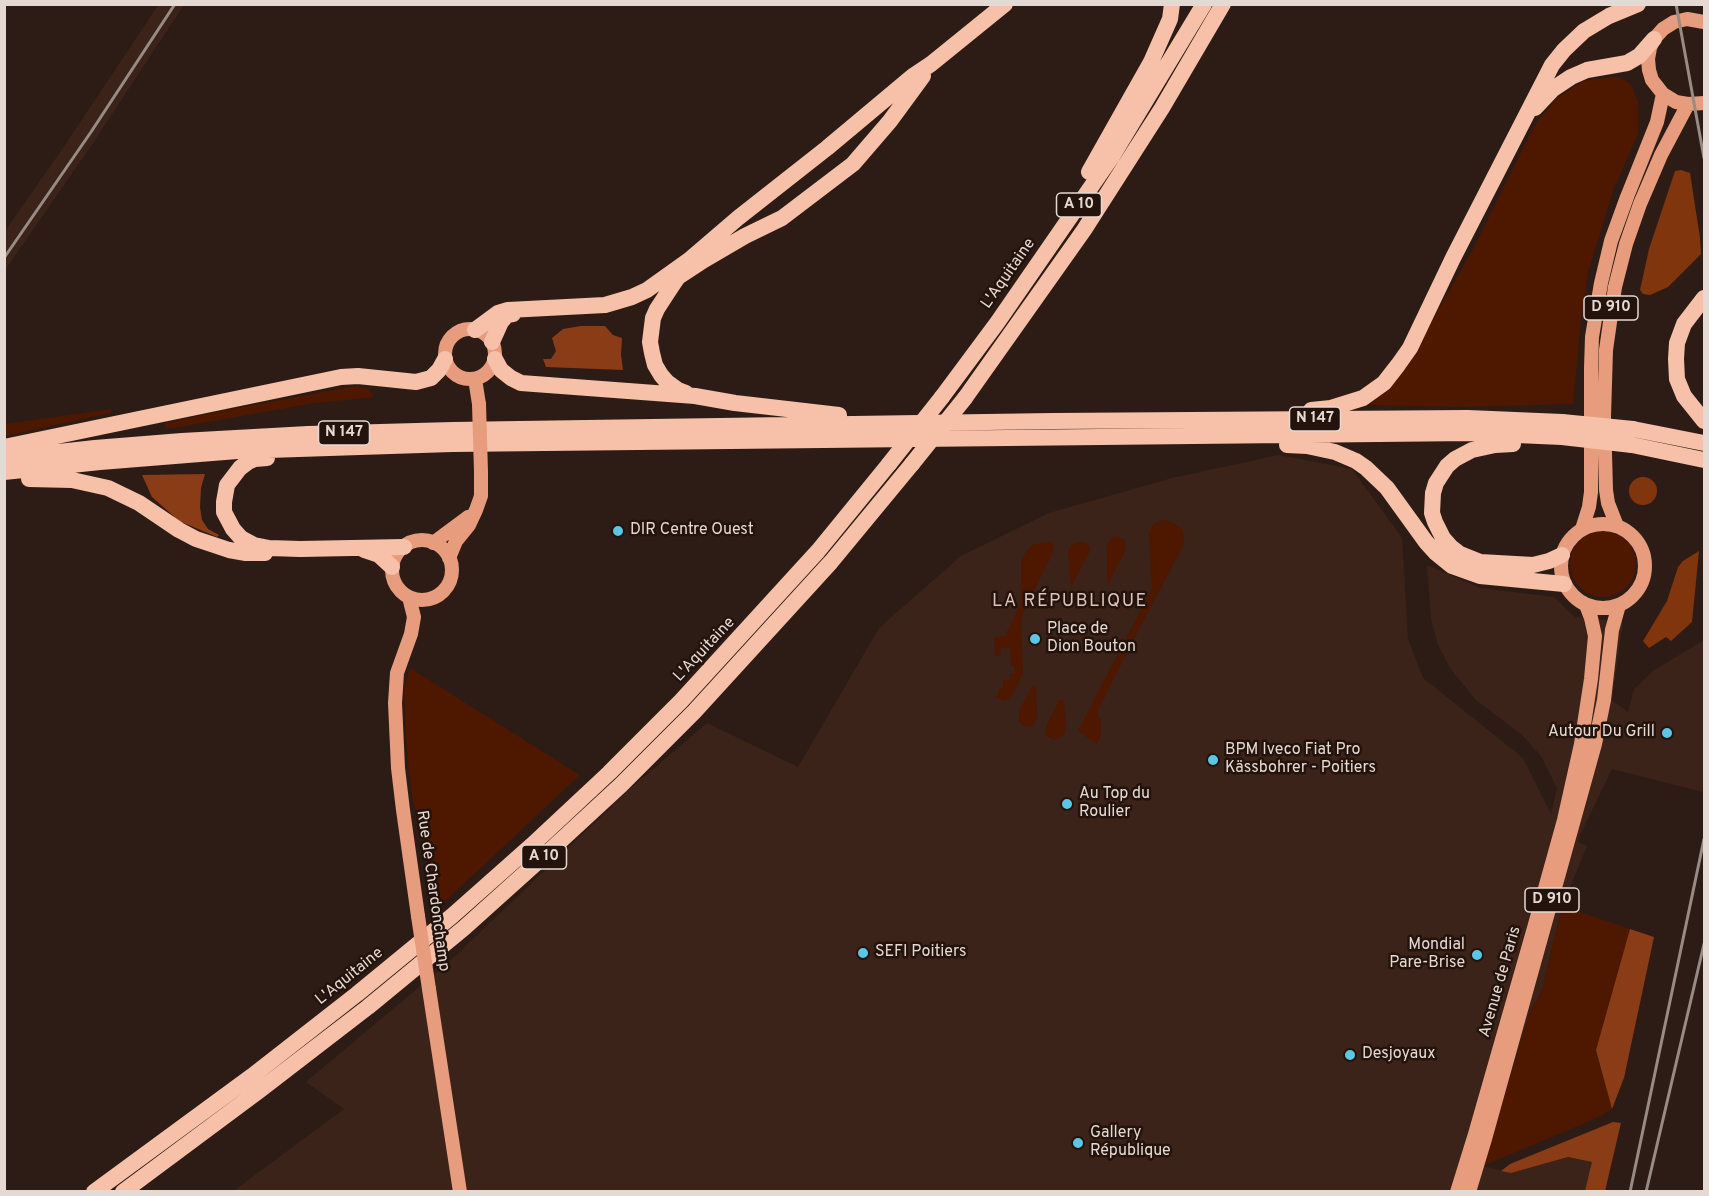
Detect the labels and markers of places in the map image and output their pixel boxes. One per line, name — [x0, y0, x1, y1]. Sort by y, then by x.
place label: DIR Centre Ouest — [630, 521, 754, 541]
marker: DIR Centre Ouest — [611, 524, 625, 538]
place label: Place de Dion Bouton — [1047, 620, 1136, 658]
marker: Place de Dion Bouton — [1028, 632, 1042, 646]
place label: Autour Du Grill — [1548, 723, 1655, 743]
marker: Autour Du Grill — [1660, 726, 1674, 740]
place label: BPM Iveco Fiat Pro Kässbohrer - Poitiers — [1225, 741, 1376, 779]
marker: BPM Iveco Fiat Pro Kässbohrer - Poitiers — [1206, 753, 1220, 767]
place label: Au Top du Roulier — [1079, 785, 1150, 823]
marker: Au Top du Roulier — [1060, 797, 1074, 811]
place label: Mondial Pare-Brise — [1389, 936, 1465, 974]
place label: SEFI Poitiers — [875, 943, 967, 963]
marker: SEFI Poitiers — [856, 946, 870, 960]
marker: Mondial Pare-Brise — [1470, 948, 1484, 962]
place label: Desjoyaux — [1362, 1045, 1436, 1065]
marker: Desjoyaux — [1343, 1048, 1357, 1062]
place label: Gallery République — [1090, 1124, 1171, 1162]
marker: Gallery République — [1071, 1136, 1085, 1150]

